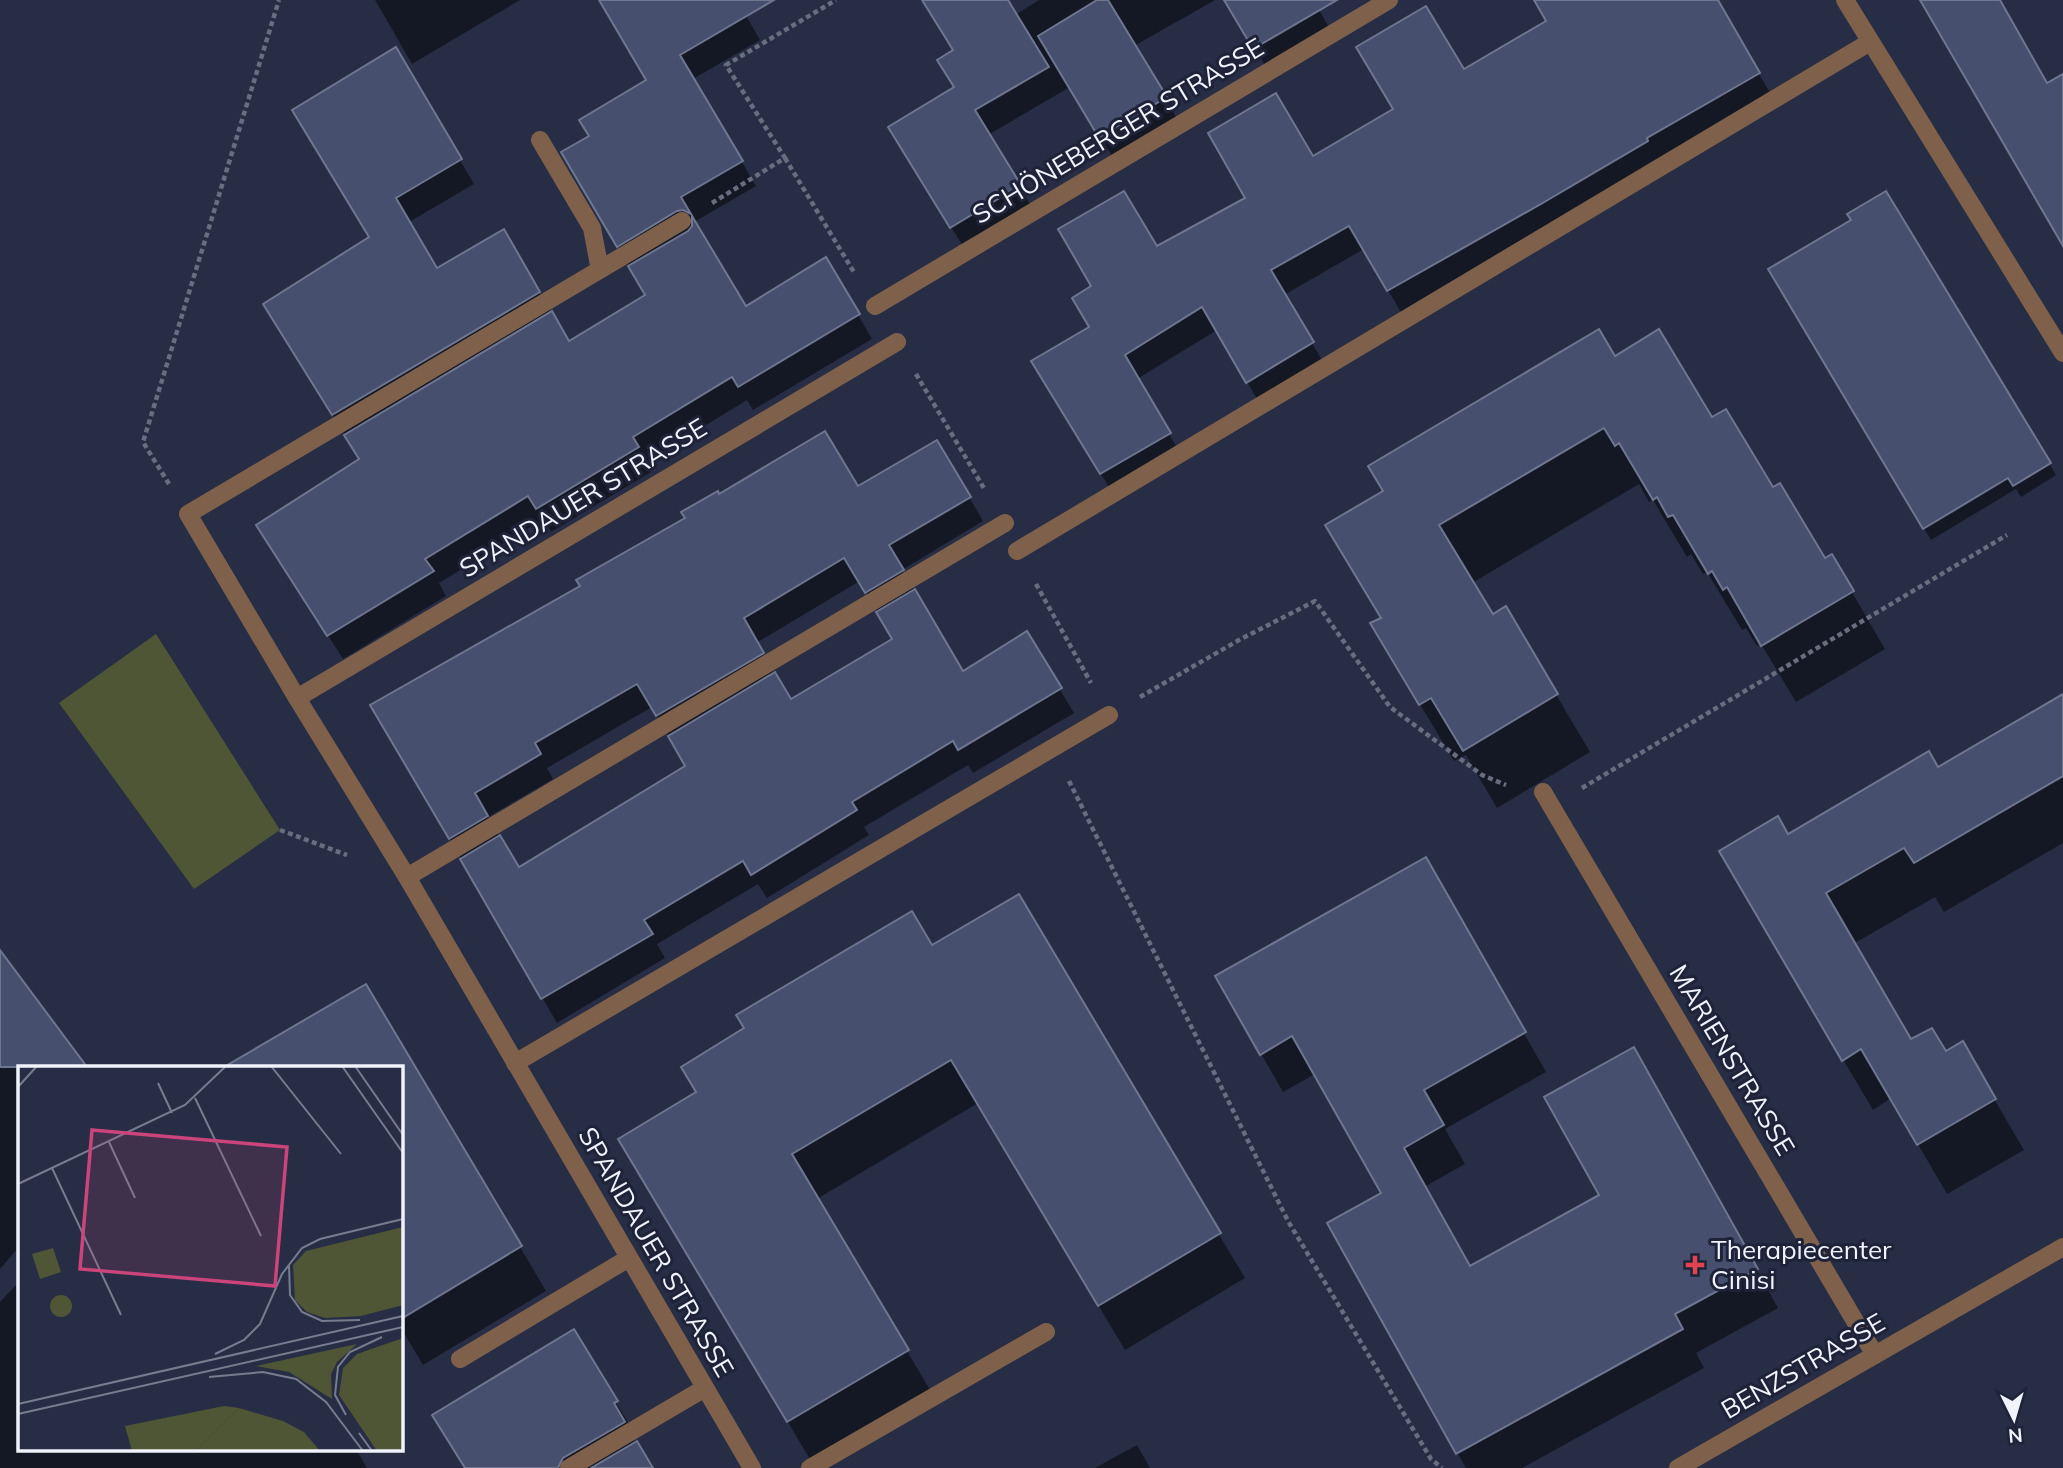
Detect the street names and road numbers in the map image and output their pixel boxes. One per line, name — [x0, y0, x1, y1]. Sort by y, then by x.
street label: SCHÖNEBERGER STRASSE — [966, 30, 1270, 231]
street label: SPANDAUER STRASSE — [453, 411, 712, 585]
street label: MARIENSTRASSE — [1662, 958, 1802, 1161]
street label: SPANDAUER STRASSE — [571, 1121, 741, 1382]
street label: BENZSTRASSE — [1715, 1305, 1890, 1426]

